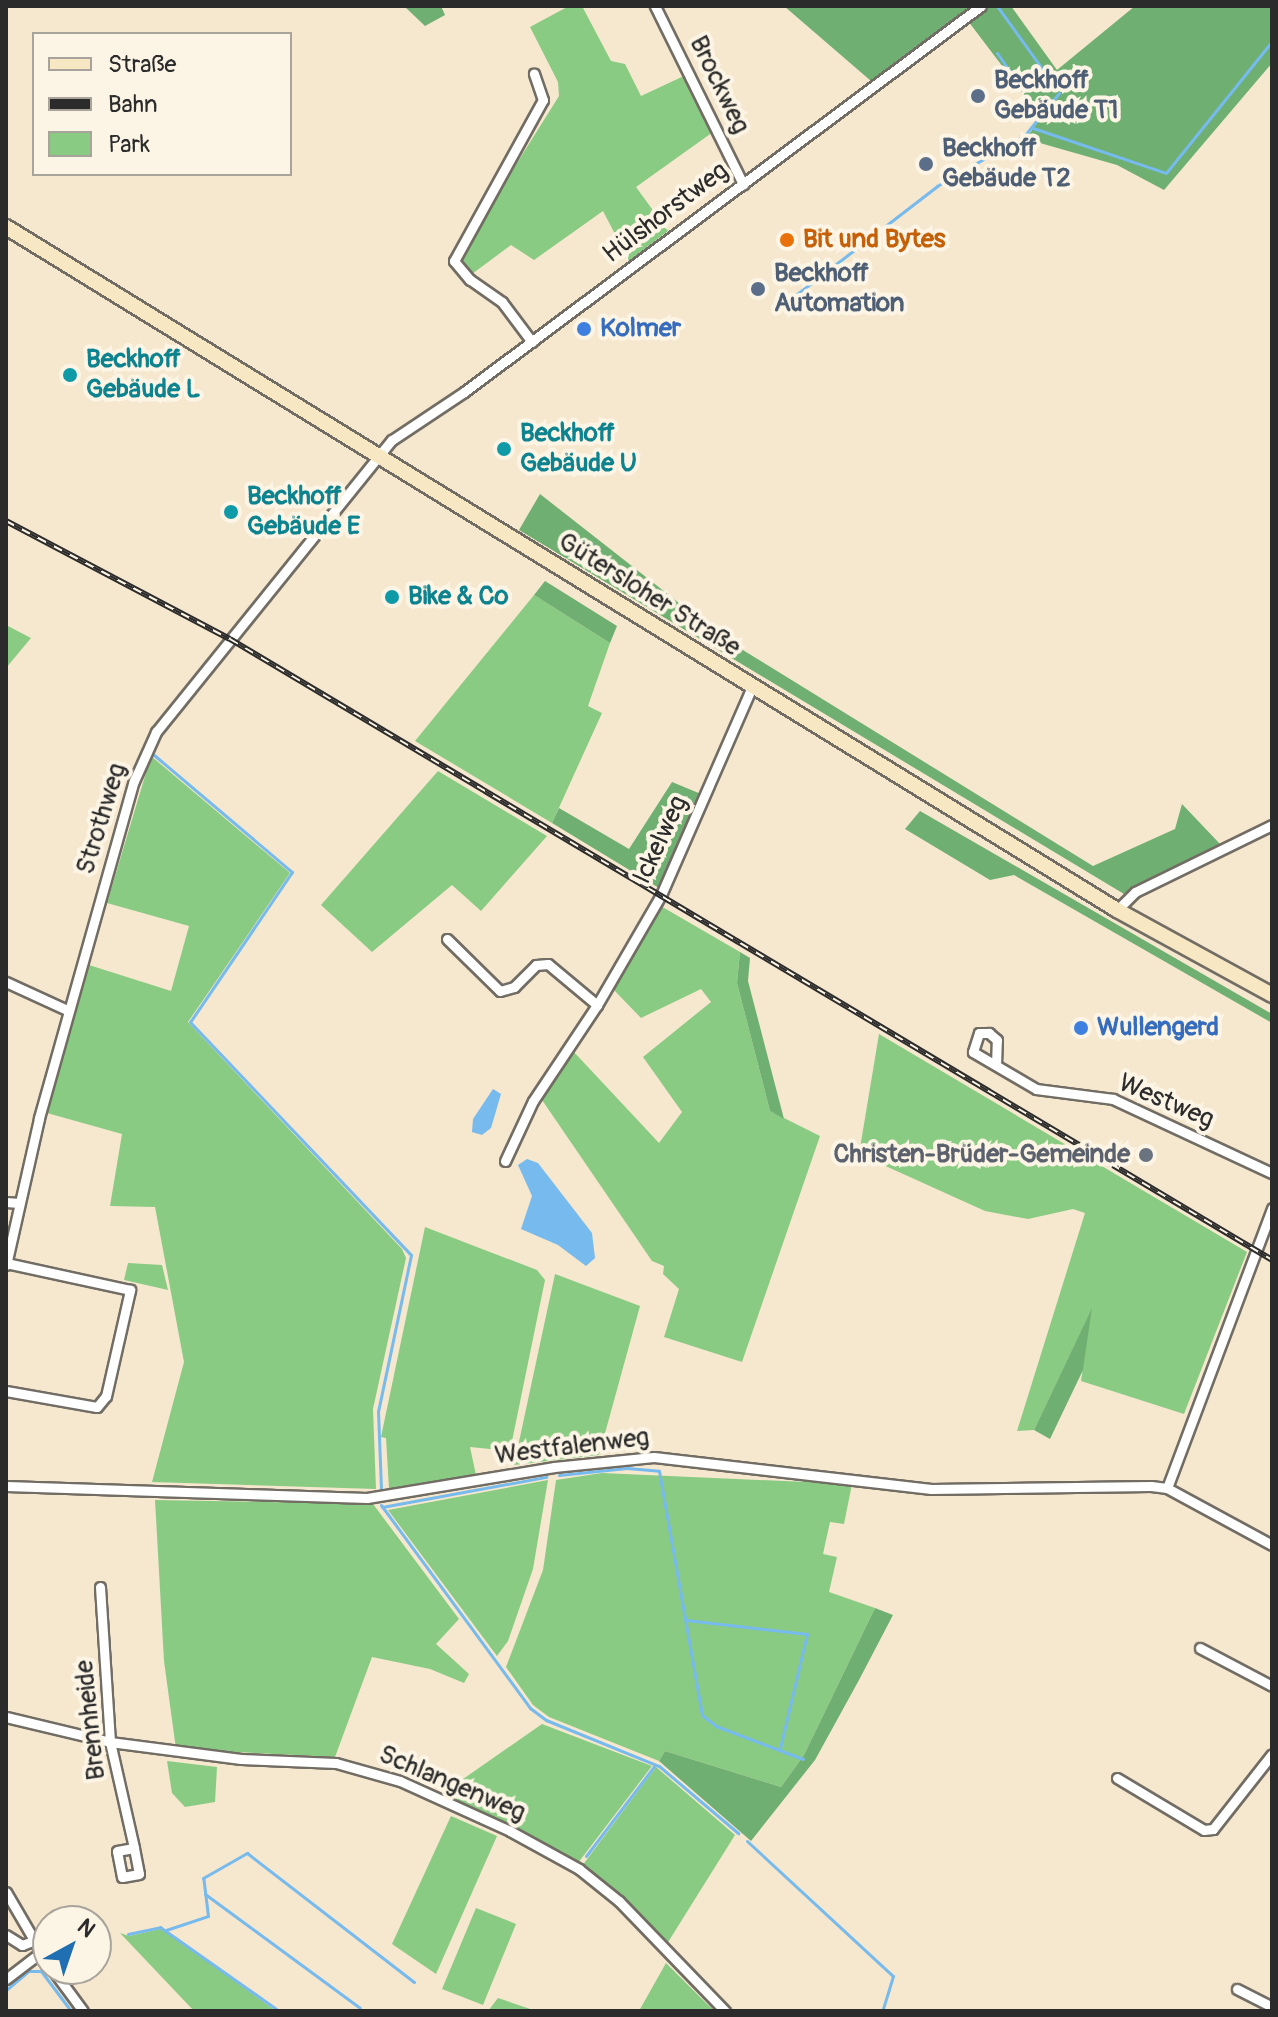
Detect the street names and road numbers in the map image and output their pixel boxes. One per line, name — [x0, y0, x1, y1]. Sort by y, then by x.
street label: Brockweg — [682, 31, 756, 139]
street label: Hülshorstweg — [597, 156, 735, 270]
street label: Gütersloher Straße — [552, 526, 746, 664]
street label: Strothweg — [70, 760, 134, 878]
street label: Ickelweg — [627, 791, 695, 889]
street label: Westweg — [1114, 1068, 1218, 1136]
street label: Westfalenweg — [493, 1422, 651, 1472]
street label: Brennheide — [69, 1658, 113, 1782]
street label: Schlangenweg — [374, 1739, 530, 1829]

